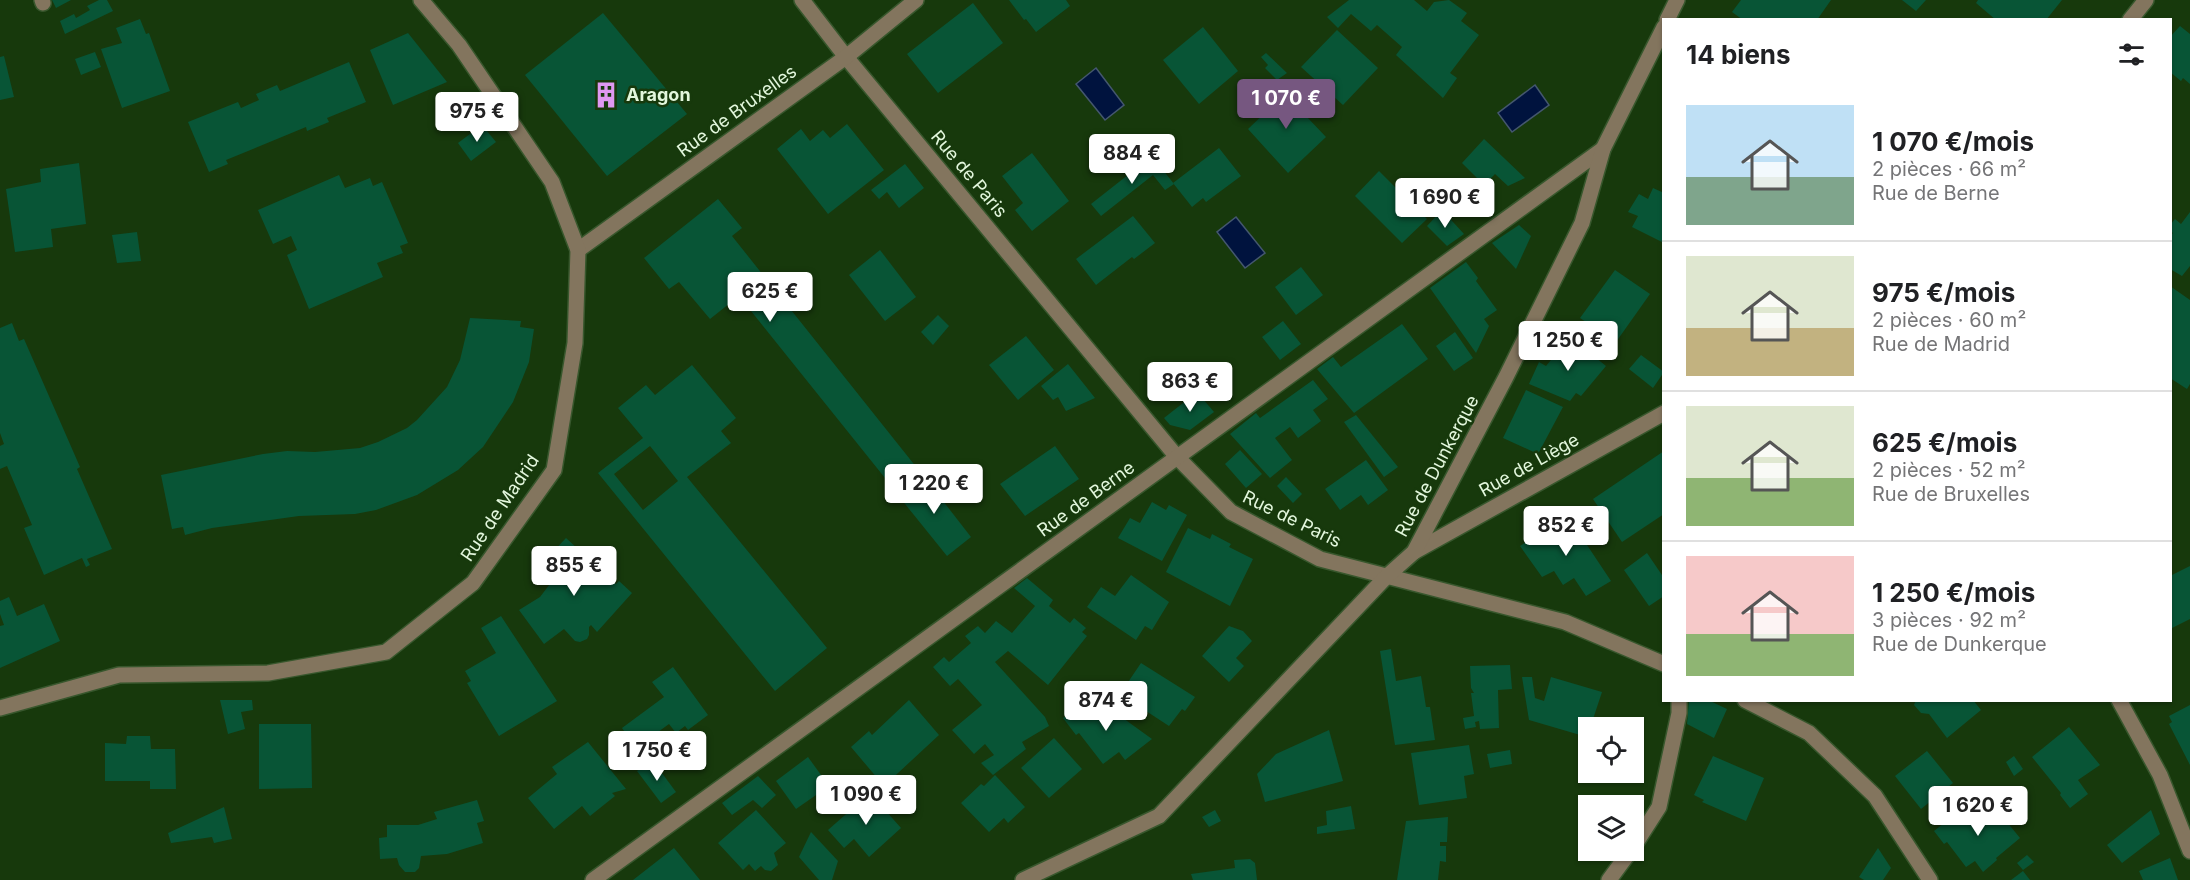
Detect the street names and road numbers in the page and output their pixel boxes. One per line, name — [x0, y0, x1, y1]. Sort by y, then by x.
street label: Rue de Bruxelles — [673, 60, 800, 161]
street label: Rue de Paris — [927, 126, 1012, 221]
street label: Rue de Dunkerque — [1390, 391, 1483, 540]
street label: Rue de Liège — [1475, 428, 1582, 501]
street label: Rue de Madrid — [456, 450, 543, 565]
street label: Rue de Berne — [1033, 456, 1138, 541]
street label: Rue de Paris — [1240, 486, 1345, 551]

